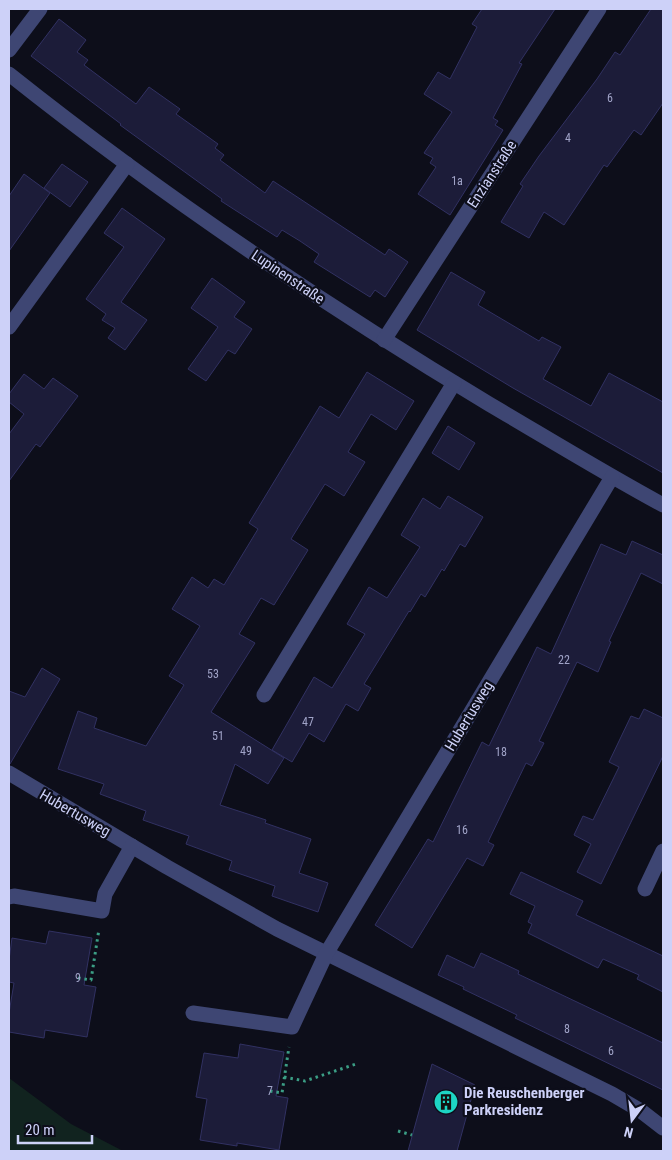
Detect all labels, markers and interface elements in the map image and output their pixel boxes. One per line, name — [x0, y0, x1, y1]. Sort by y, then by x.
house number: 6 — [607, 91, 613, 105]
house number: 4 — [565, 131, 571, 145]
street label: Enzianstraße — [464, 137, 520, 211]
house number: 1a — [451, 174, 463, 188]
street label: Lupinenstraße — [248, 246, 328, 308]
house number: 22 — [558, 653, 570, 667]
house number: 53 — [207, 667, 219, 681]
street label: Hubertusweg — [441, 678, 497, 754]
house number: 47 — [302, 715, 314, 729]
house number: 51 — [212, 729, 224, 743]
house number: 49 — [240, 744, 252, 758]
house number: 18 — [495, 745, 507, 759]
street label: Hubertusweg — [36, 786, 114, 840]
house number: 16 — [456, 823, 468, 837]
house number: 9 — [75, 971, 81, 985]
house number: 8 — [564, 1022, 570, 1036]
house number: 6 — [608, 1044, 614, 1058]
house number: 7 — [267, 1084, 273, 1098]
place label: Die Reuschenberger Parkresidenz — [464, 1084, 585, 1119]
building icon: Die Reuschenberger Parkresidenz — [433, 1089, 459, 1115]
north arrow — [607, 1095, 657, 1145]
scale bar — [18, 1112, 91, 1144]
text: 20 m — [25, 1121, 55, 1139]
text: N — [622, 1124, 635, 1141]

